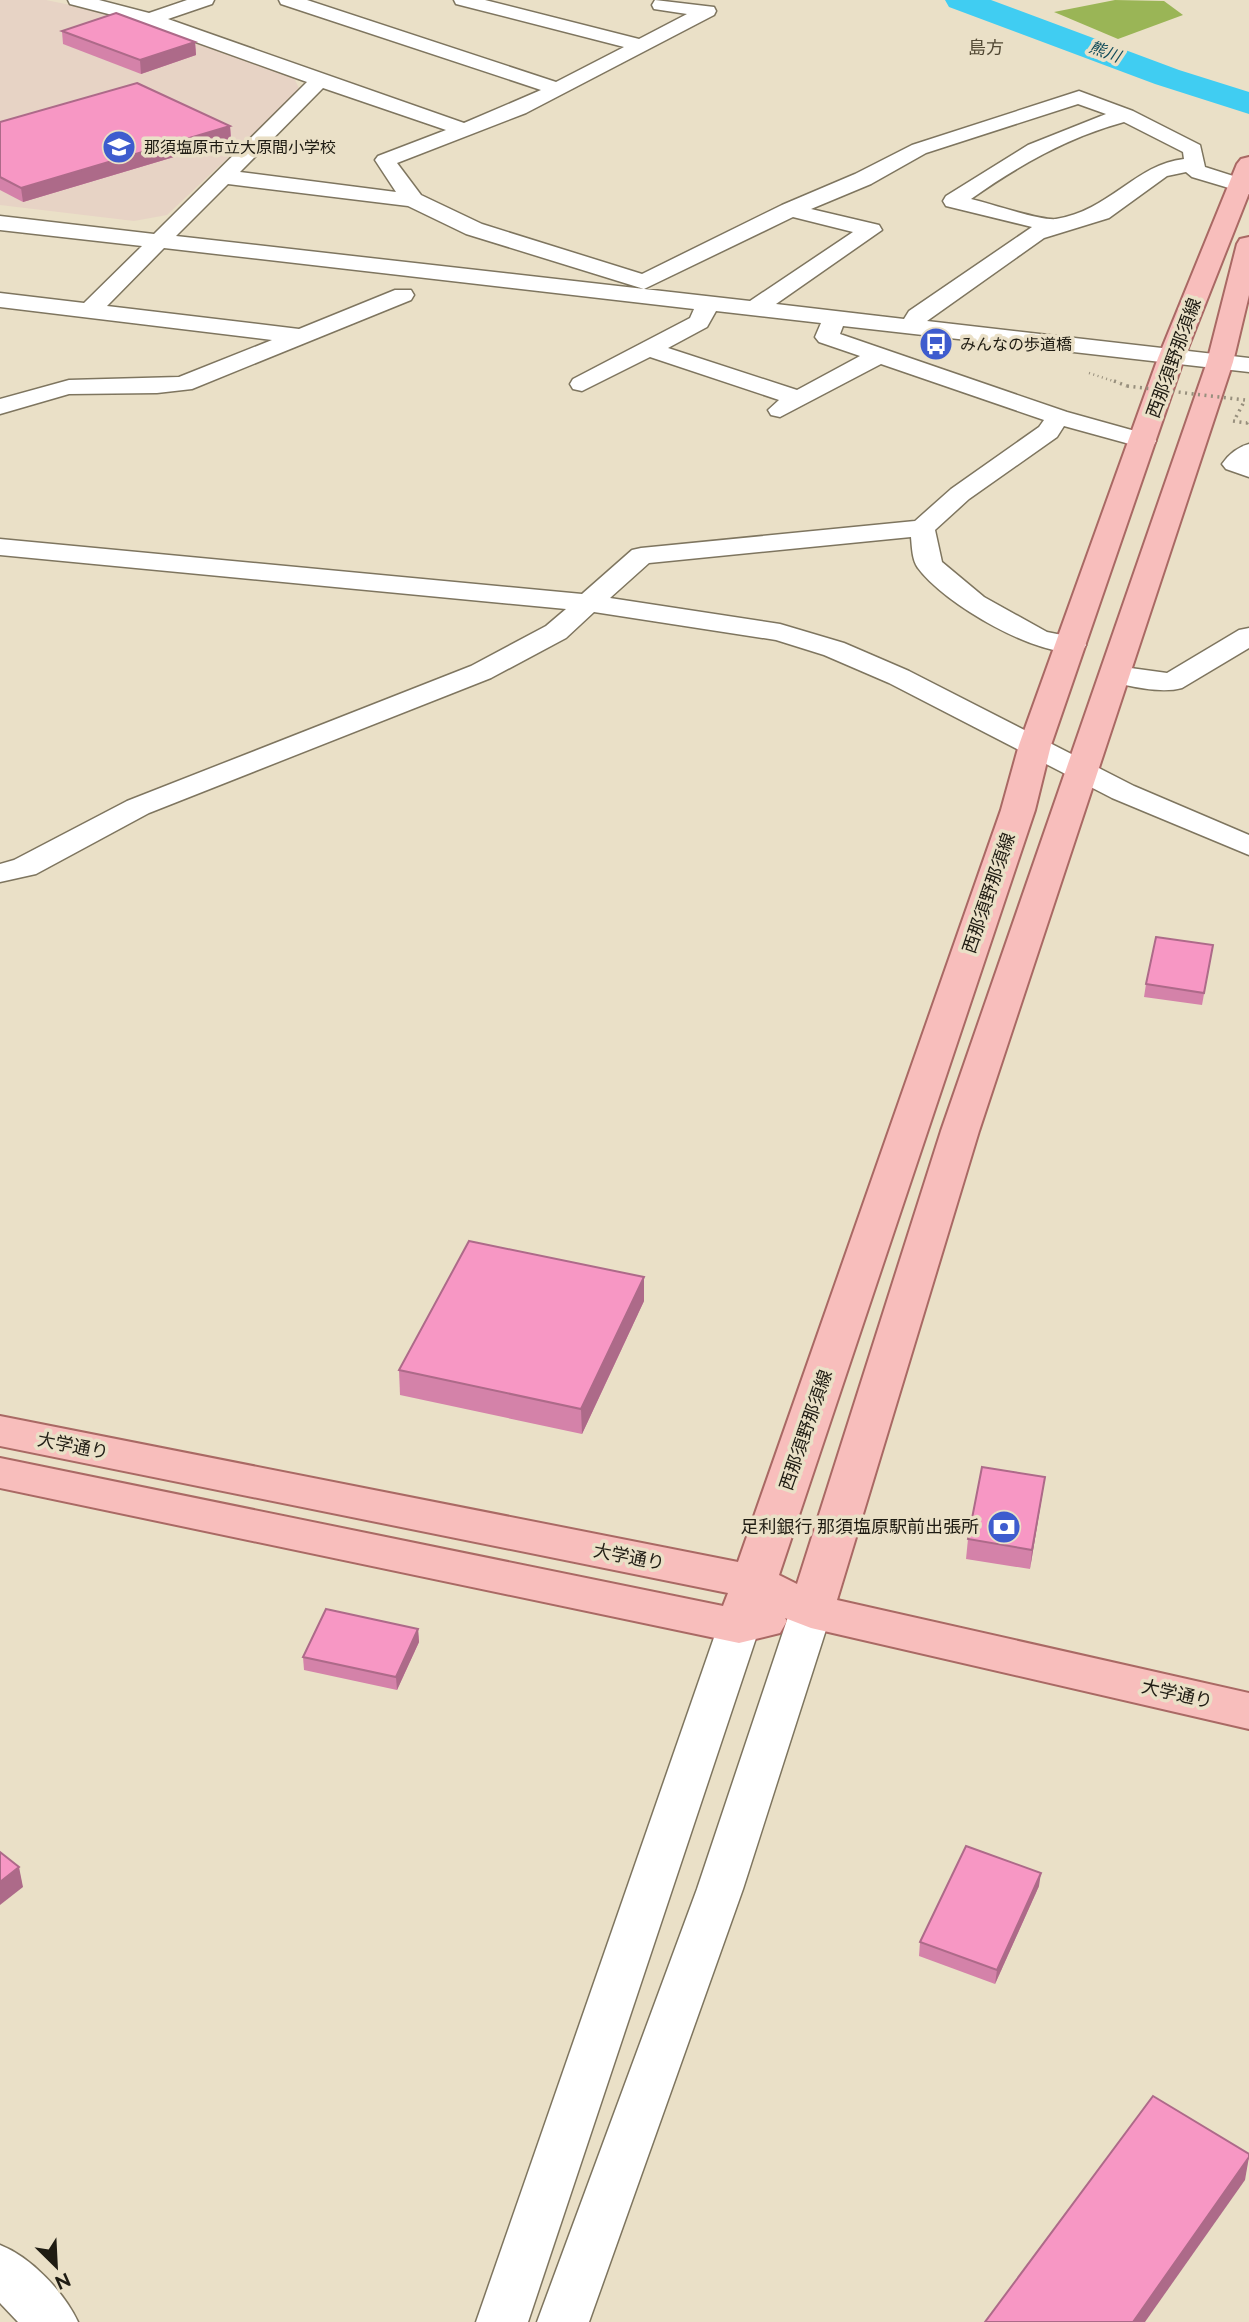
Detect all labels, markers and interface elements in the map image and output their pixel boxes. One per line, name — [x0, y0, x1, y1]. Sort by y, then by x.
district label: 島方 — [968, 37, 1004, 58]
water label: 熊川 — [1087, 37, 1125, 67]
school or university icon: 那須塩原市立大原間小学校 — [100, 128, 138, 166]
place label: 那須塩原市立大原間小学校 — [144, 138, 336, 157]
street label: 西那須野那須線 — [1142, 295, 1205, 421]
bus stop icon: みんなの歩道橋 — [917, 325, 955, 363]
place label: みんなの歩道橋 — [960, 335, 1072, 354]
street label: 西那須野那須線 — [958, 830, 1019, 956]
street label: 西那須野那須線 — [775, 1367, 836, 1493]
street label: 大学通り — [36, 1428, 110, 1463]
bank icon: 足利銀行 那須塩原駅前出張所 — [985, 1508, 1023, 1546]
place label: 足利銀行 那須塩原駅前出張所 — [740, 1516, 979, 1537]
street label: 大学通り — [592, 1539, 666, 1574]
street label: 大学通り — [1140, 1675, 1215, 1712]
north arrow — [21, 2231, 91, 2301]
text: N — [52, 2269, 74, 2295]

